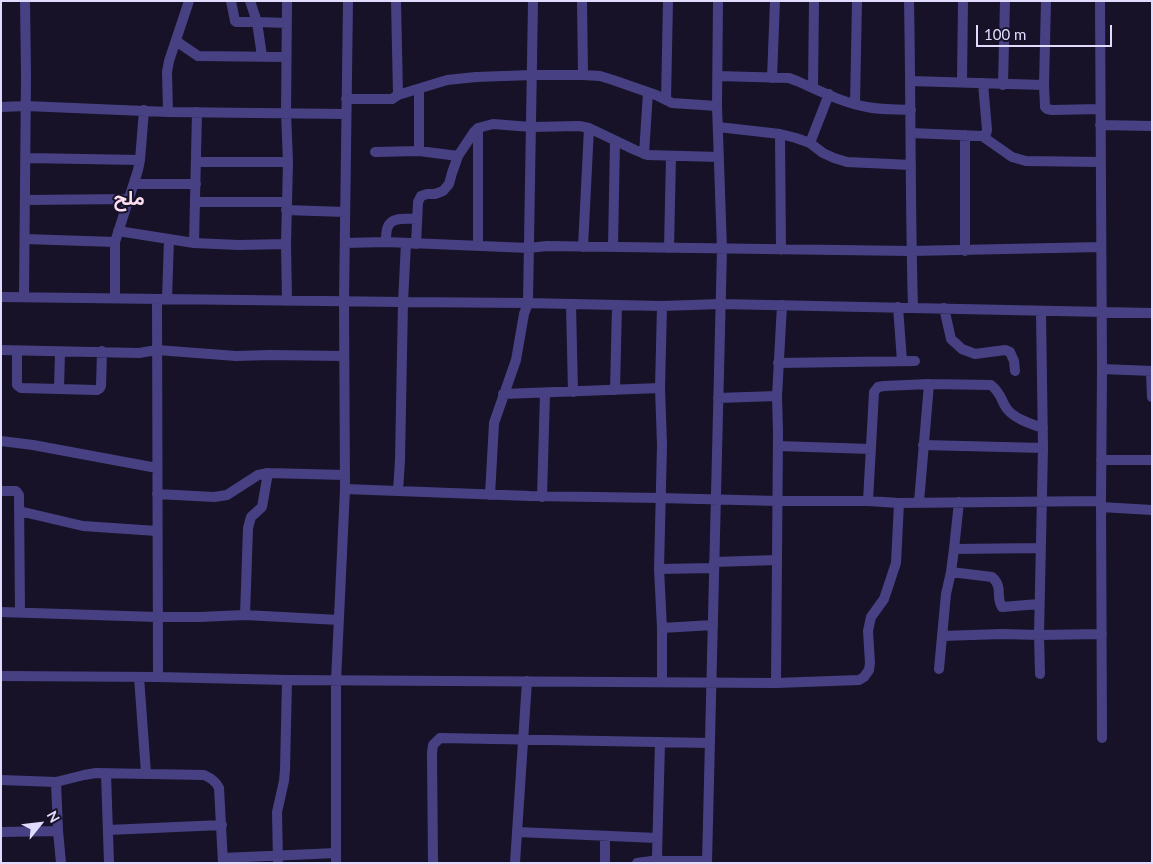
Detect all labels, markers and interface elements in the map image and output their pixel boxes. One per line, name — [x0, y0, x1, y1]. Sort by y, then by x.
scale bar — [978, 15, 1114, 47]
text: 100 m — [984, 25, 1026, 43]
district label: ملح — [113, 187, 145, 211]
north arrow — [15, 799, 65, 849]
text: N — [44, 808, 64, 825]

